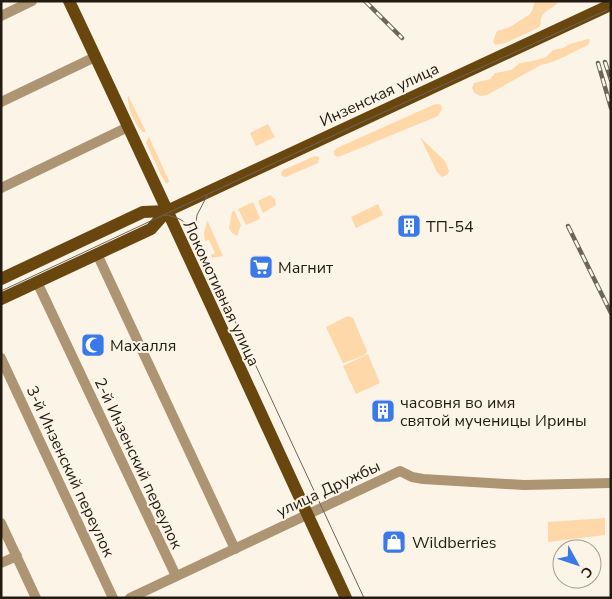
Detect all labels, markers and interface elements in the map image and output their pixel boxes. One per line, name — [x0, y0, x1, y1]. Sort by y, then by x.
street label: Инзенская улица — [316, 58, 443, 132]
building icon: ТП-54 — [396, 213, 422, 239]
place label: ТП-54 — [426, 216, 474, 238]
street label: Локомотивная улица — [178, 217, 265, 370]
supermarket icon: Магнит — [248, 254, 274, 280]
place label: Магнит — [278, 257, 334, 279]
mosque icon: Махалля — [80, 332, 106, 358]
place label: Махалля — [110, 335, 176, 357]
street label: 2-й Инзенский переулок — [89, 374, 188, 553]
street label: 3-й Инзенский переулок — [21, 382, 120, 561]
place label: часовня во имя святой мученицы Ирины — [400, 392, 587, 432]
building icon: часовня во имя святой мученицы Ирины — [370, 398, 396, 424]
street label: улица Дружбы — [273, 455, 384, 523]
shop icon: Wildberries — [381, 529, 407, 555]
place label: Wildberries — [412, 532, 497, 554]
north arrow — [552, 539, 602, 589]
text: С — [576, 562, 597, 582]

